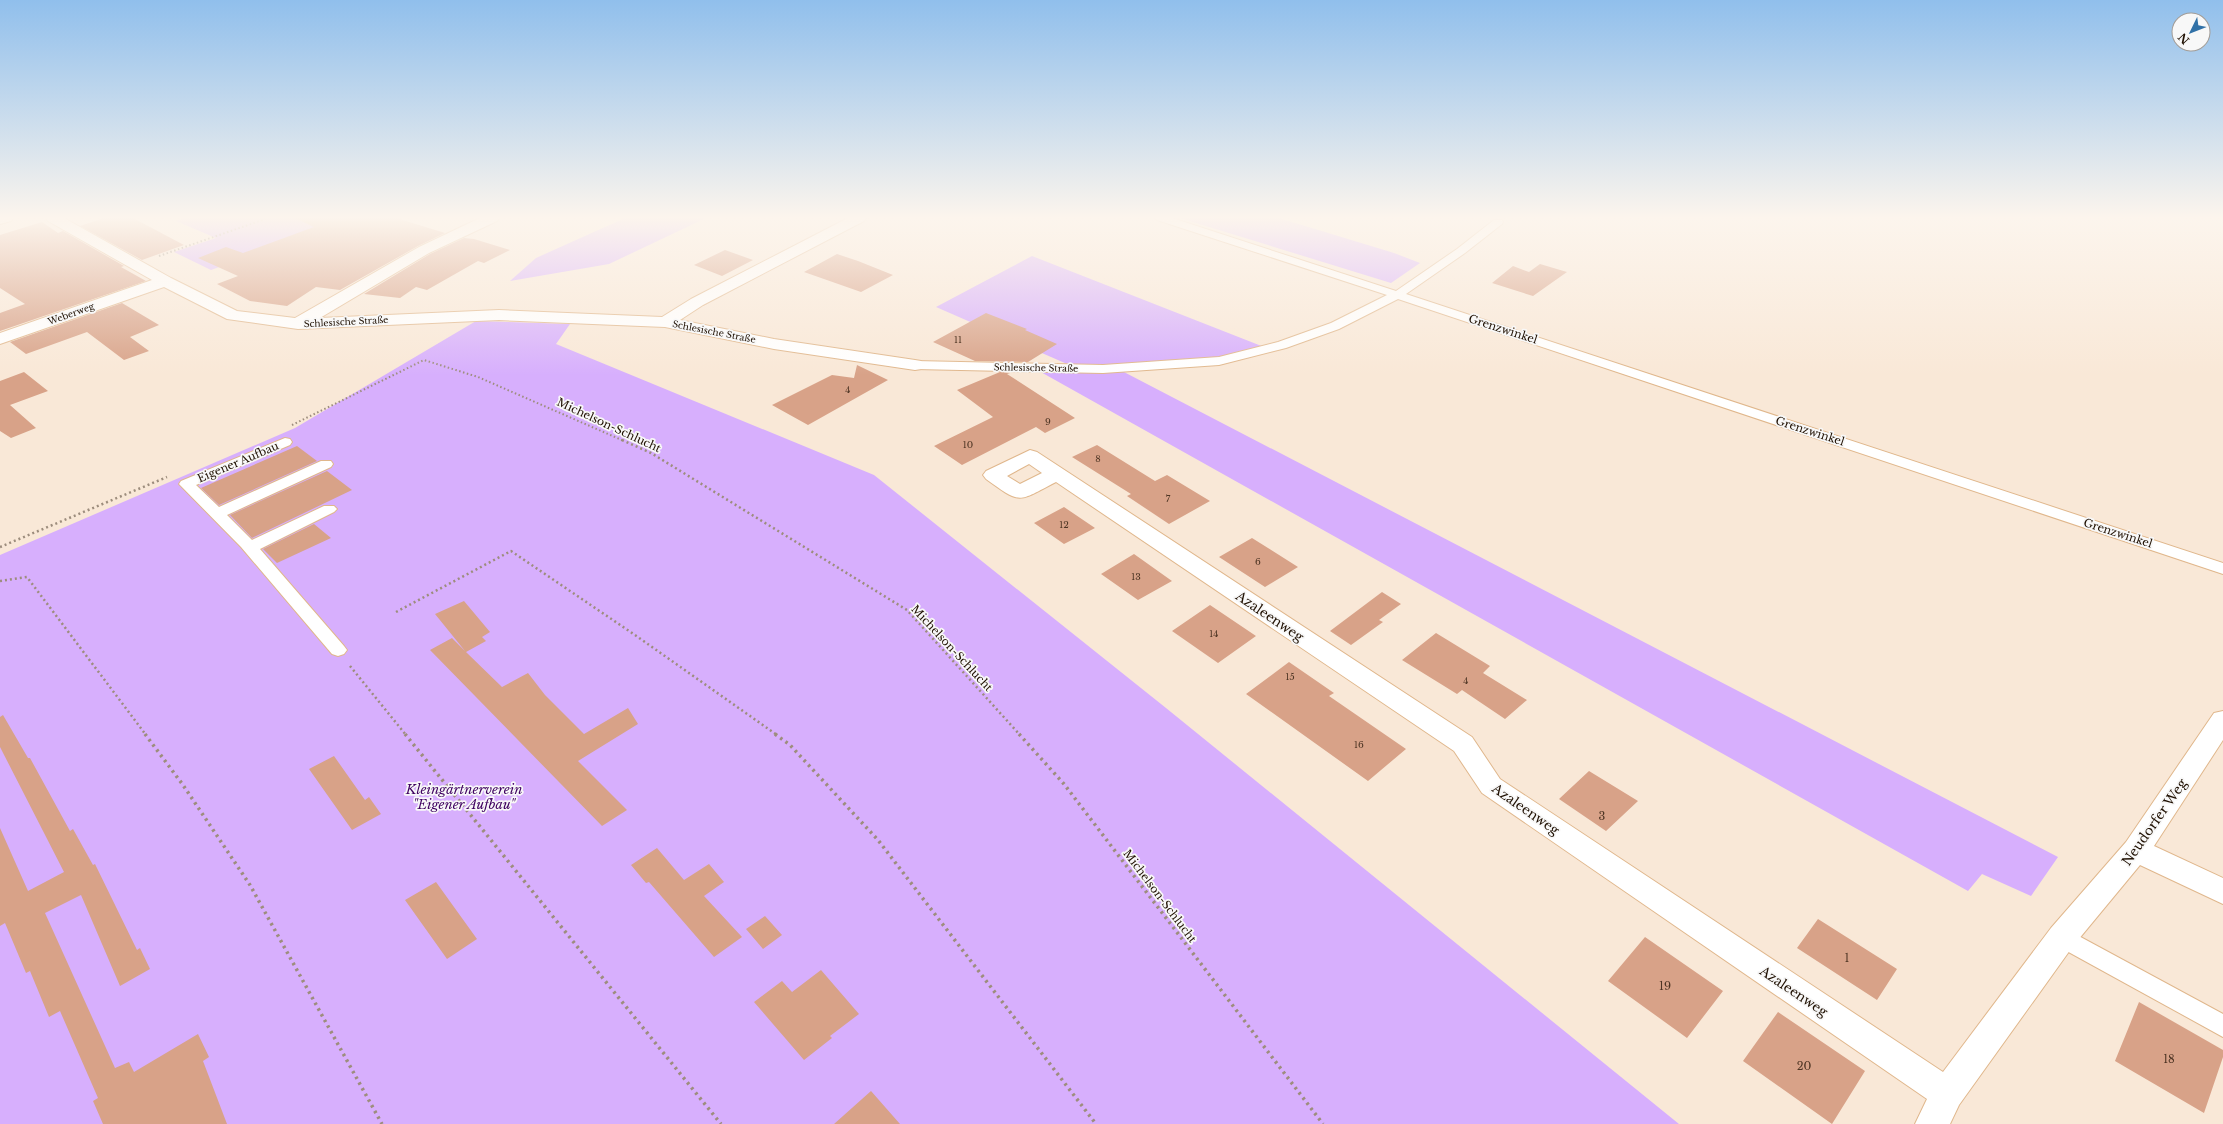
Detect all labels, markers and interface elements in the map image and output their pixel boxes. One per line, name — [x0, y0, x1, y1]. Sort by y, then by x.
north arrow — [2171, 12, 2211, 52]
text: N — [2175, 30, 2192, 47]
street label: Weberweg — [45, 300, 96, 327]
street label: Grenzwinkel — [1467, 311, 1540, 347]
street label: Schlesische Straße — [303, 314, 389, 329]
street label: Schlesische Straße — [671, 318, 757, 345]
house number: 11 — [954, 334, 962, 345]
street label: Schlesische Straße — [994, 361, 1078, 374]
house number: 4 — [845, 384, 851, 395]
street label: Michelson-Schlucht — [555, 395, 664, 456]
street label: Grenzwinkel — [1774, 413, 1847, 449]
house number: 9 — [1045, 416, 1051, 427]
street label: Eigener Aufbau — [195, 438, 281, 485]
house number: 10 — [963, 439, 973, 450]
house number: 8 — [1095, 453, 1101, 464]
house number: 7 — [1166, 493, 1171, 504]
street label: Grenzwinkel — [2082, 515, 2155, 551]
house number: 12 — [1059, 519, 1069, 530]
house number: 6 — [1255, 556, 1261, 567]
house number: 13 — [1131, 571, 1141, 582]
street label: Azaleenweg — [1232, 587, 1307, 645]
street label: Michelson-Schlucht — [908, 602, 996, 695]
house number: 14 — [1209, 628, 1219, 639]
house number: 15 — [1285, 671, 1295, 682]
house number: 4 — [1463, 675, 1469, 686]
house number: 16 — [1354, 739, 1364, 750]
street label: Neudorfer Weg — [2118, 775, 2191, 869]
street label: Azaleenweg — [1488, 779, 1563, 839]
park label: Kleingärtnerverein "Eigener Aufbau" — [405, 781, 522, 813]
house number: 3 — [1599, 809, 1606, 823]
street label: Michelson-Schlucht — [1120, 847, 1200, 946]
house number: 1 — [1845, 951, 1850, 965]
street label: Azaleenweg — [1756, 962, 1831, 1020]
house number: 19 — [1659, 979, 1671, 993]
house number: 18 — [2163, 1052, 2175, 1066]
house number: 20 — [1797, 1059, 1811, 1073]

